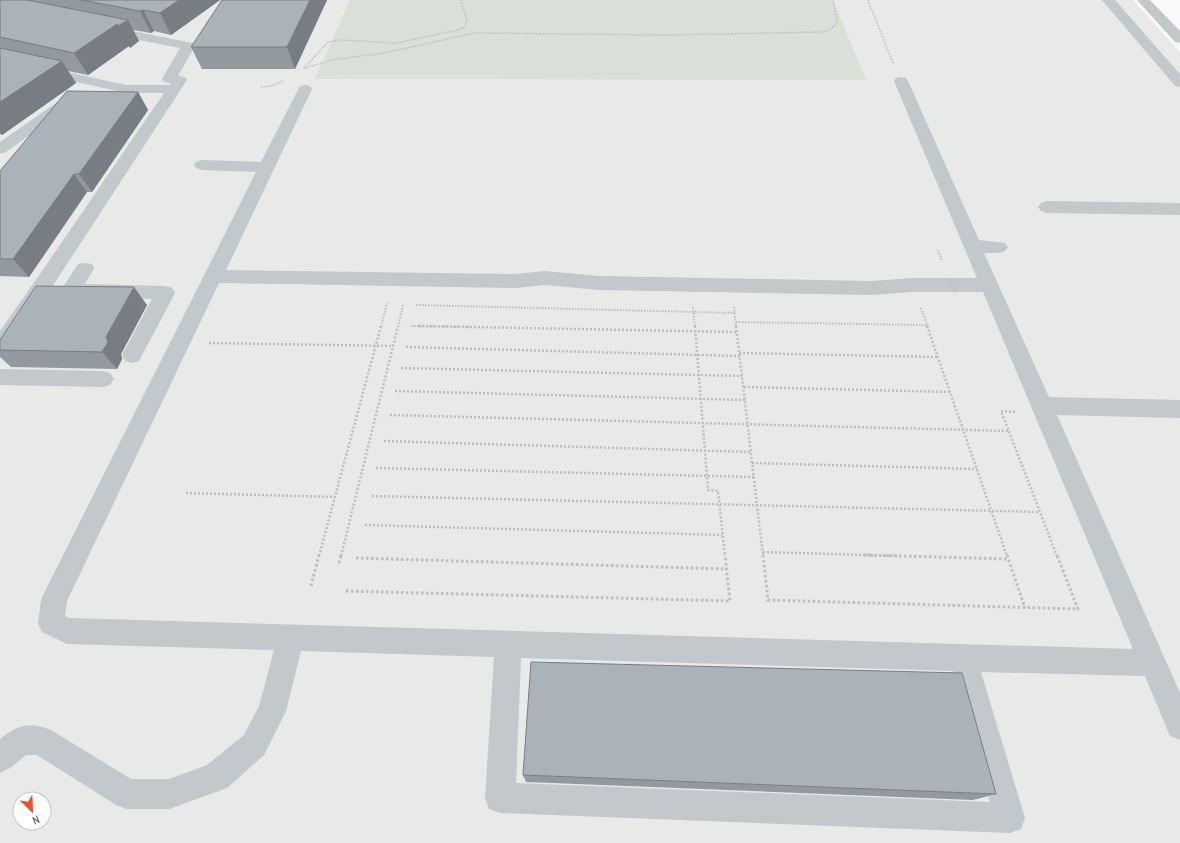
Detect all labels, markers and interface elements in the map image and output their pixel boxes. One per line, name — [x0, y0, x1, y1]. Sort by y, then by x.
north arrow — [12, 791, 52, 831]
text: N — [30, 812, 42, 828]

